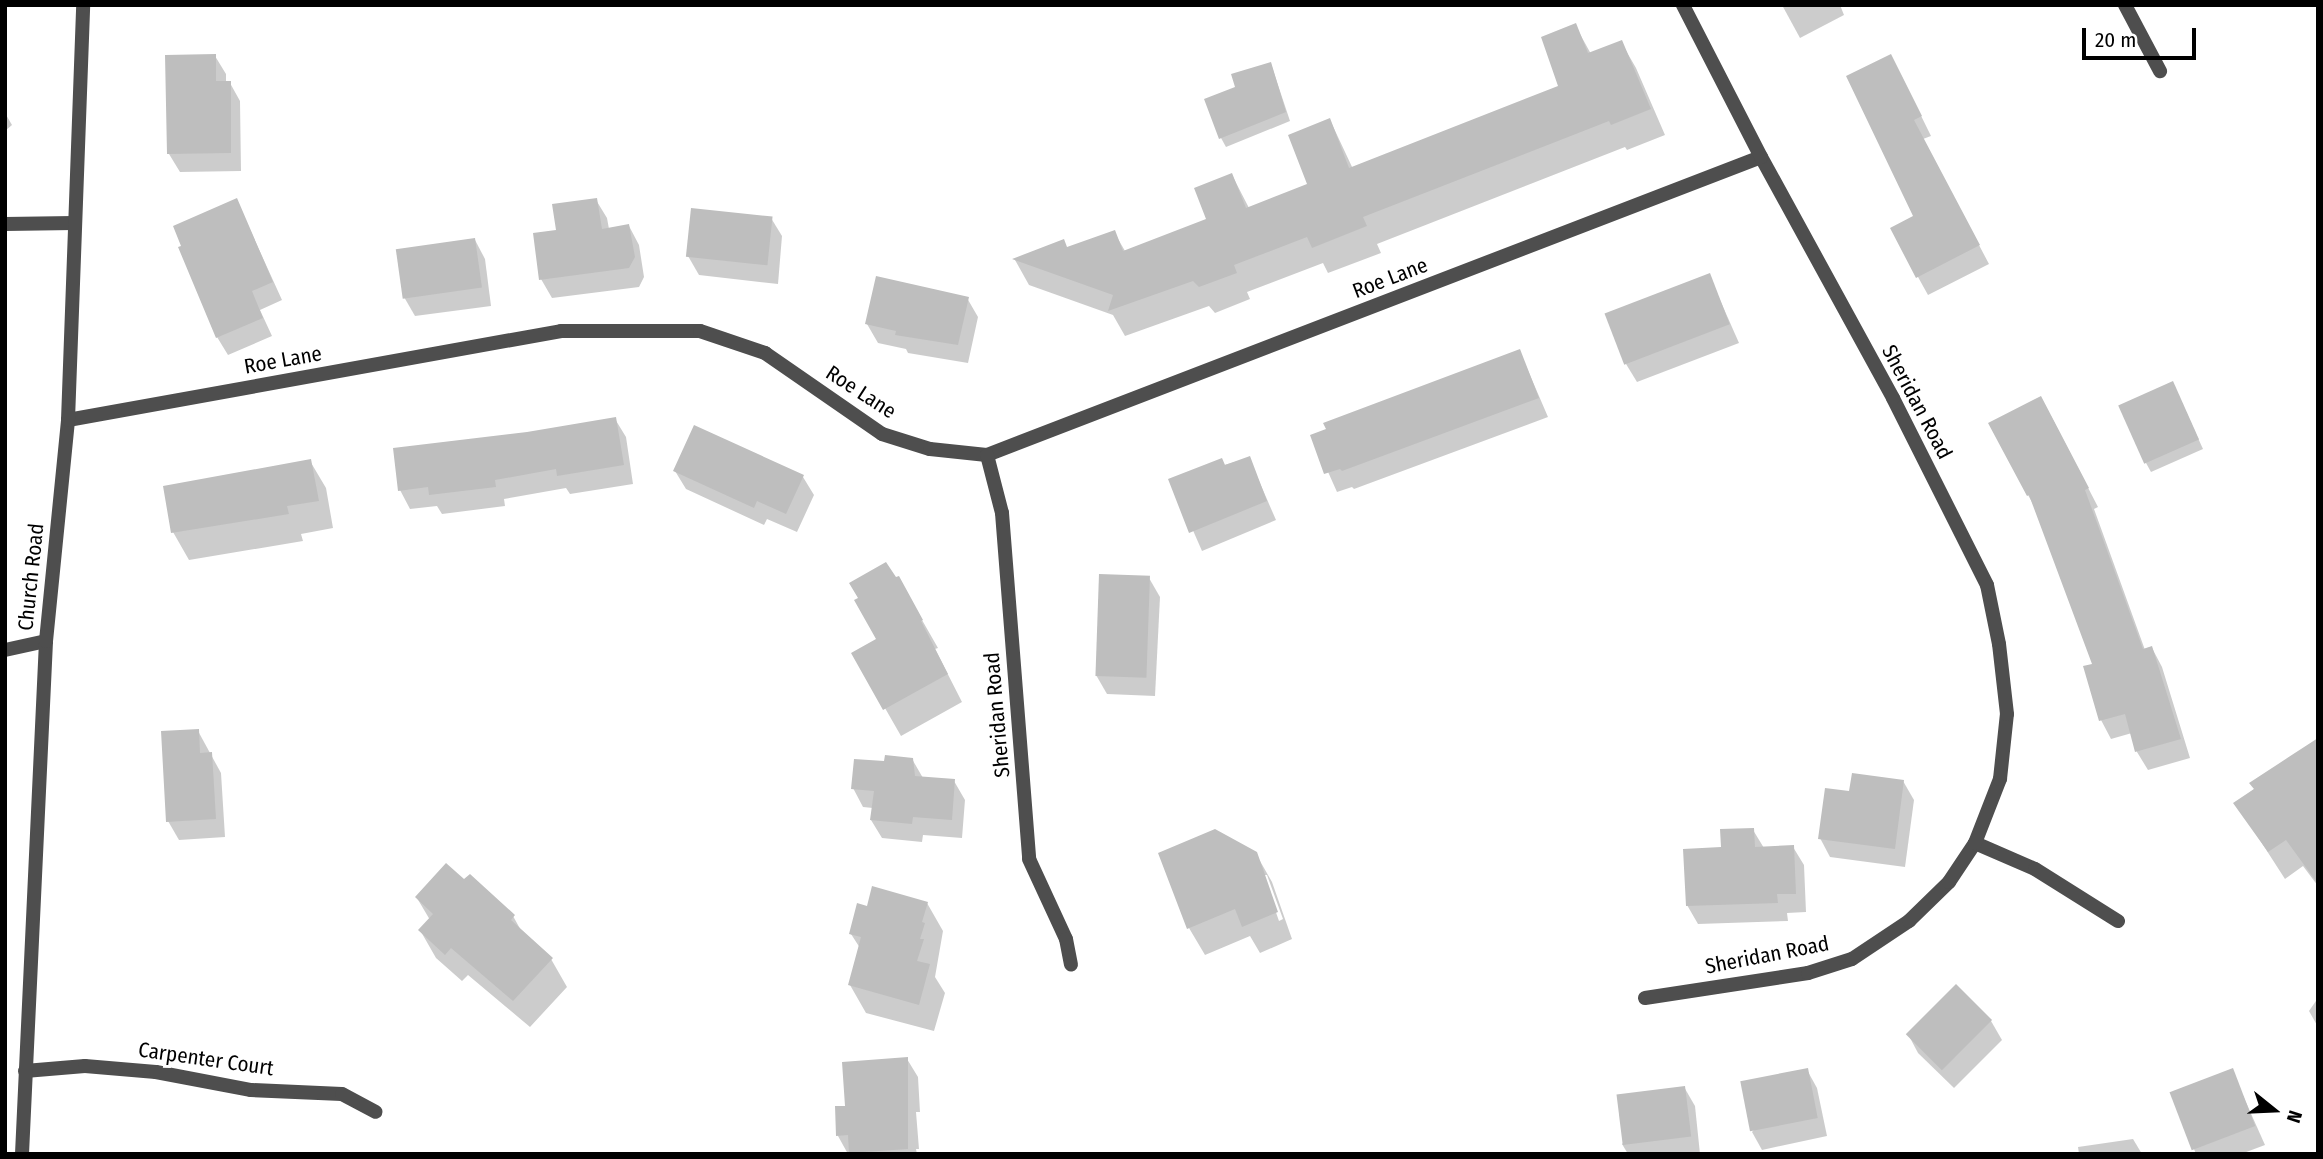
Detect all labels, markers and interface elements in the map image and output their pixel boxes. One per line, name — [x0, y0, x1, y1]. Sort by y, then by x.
scale bar — [2085, 14, 2199, 58]
text: 20 m — [2095, 27, 2136, 53]
street label: Roe Lane — [1349, 252, 1431, 304]
street label: Roe Lane — [242, 341, 324, 379]
street label: Sheridan Road — [1876, 341, 1958, 463]
street label: Roe Lane — [821, 360, 901, 424]
street label: Church Road — [13, 522, 49, 632]
street label: Sheridan Road — [979, 651, 1015, 779]
street label: Sheridan Road — [1703, 931, 1831, 979]
street label: Carpenter Court — [137, 1037, 275, 1081]
north arrow — [2239, 1075, 2309, 1145]
text: N — [2282, 1108, 2307, 1126]

